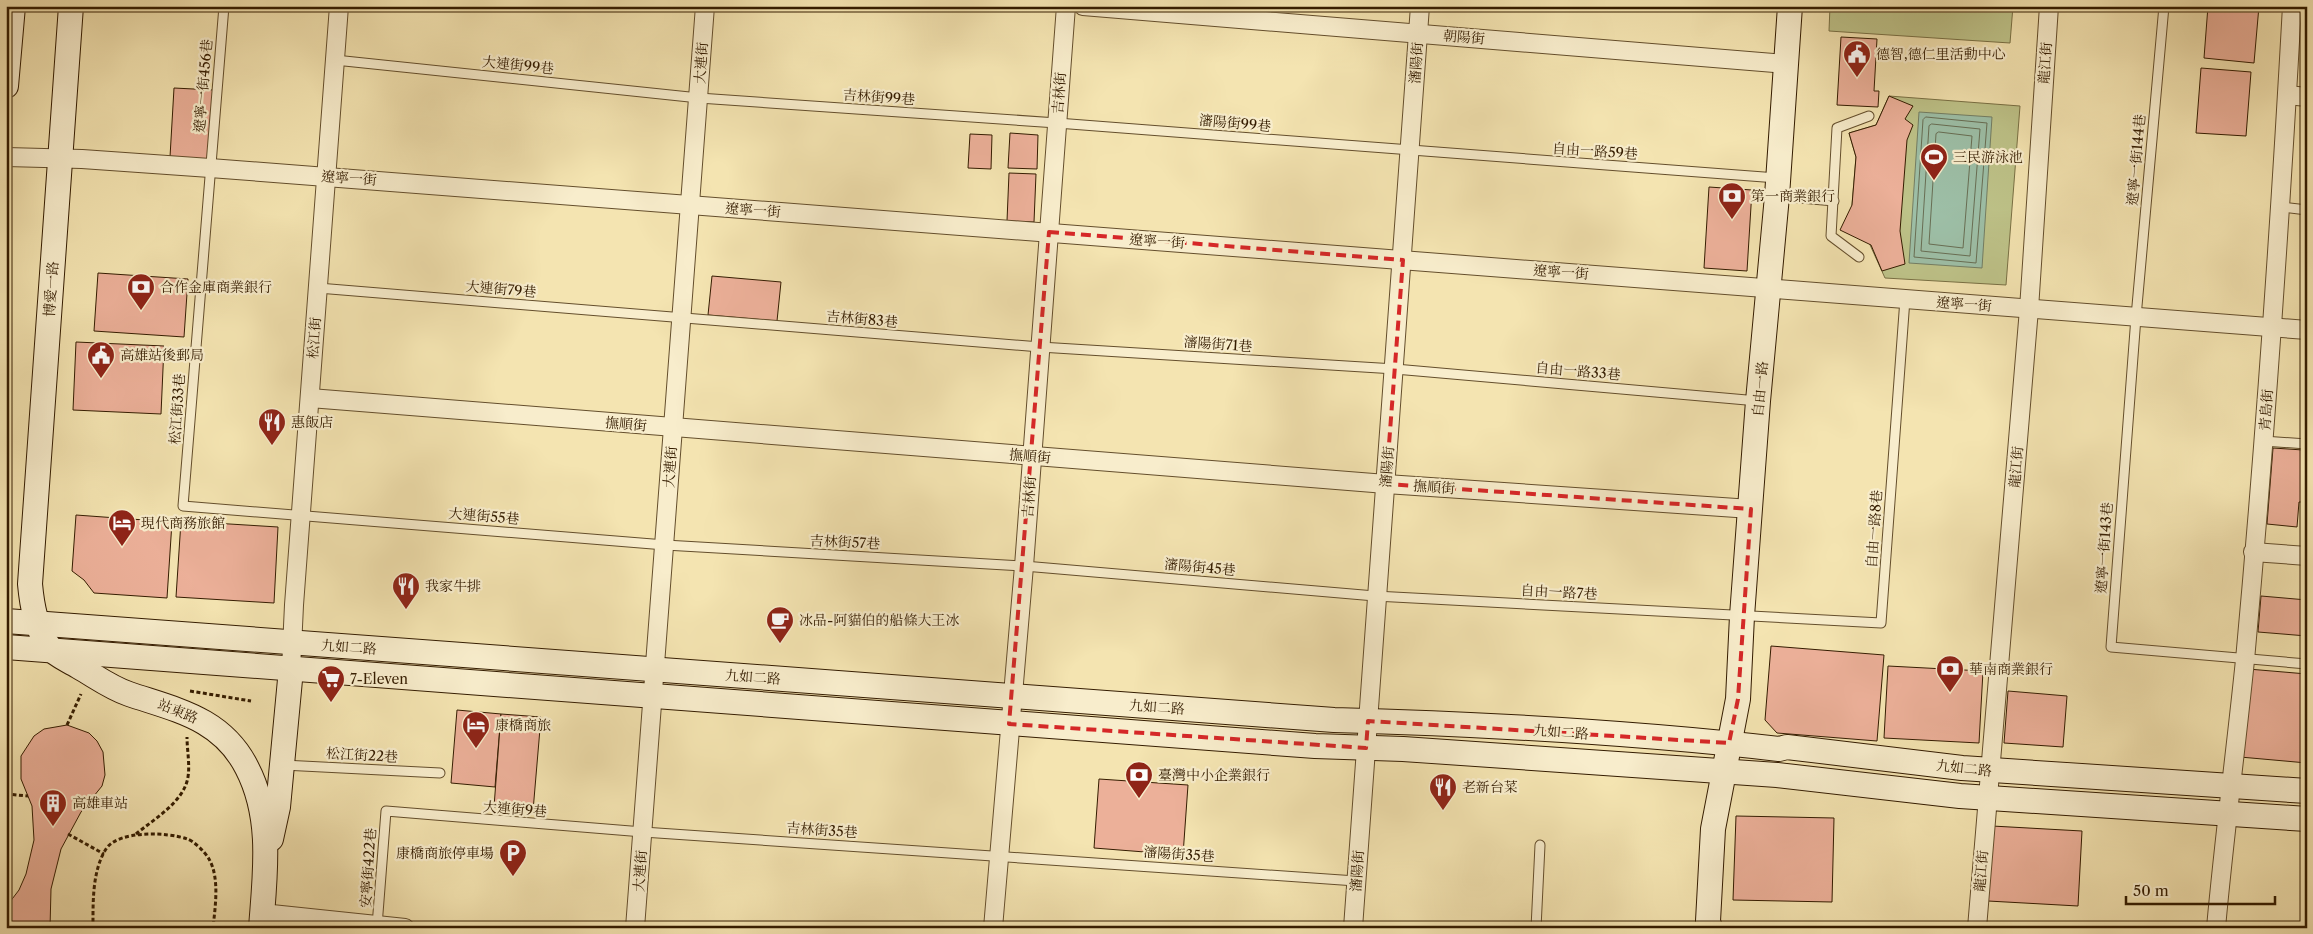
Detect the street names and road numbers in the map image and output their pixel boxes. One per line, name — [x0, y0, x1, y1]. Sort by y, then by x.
street label: 朝陽街 — [1442, 26, 1486, 48]
street label: 遼寧一街456巷 — [190, 38, 216, 134]
street label: 大連街 — [691, 41, 711, 85]
street label: 瀋陽街 — [1406, 41, 1426, 85]
street label: 龍江街 — [2035, 41, 2055, 85]
street label: 大連街99巷 — [481, 52, 555, 78]
street label: 吉林街 — [1049, 71, 1069, 115]
street label: 吉林街99巷 — [842, 85, 916, 109]
street label: 瀋陽街99巷 — [1198, 111, 1272, 135]
street label: 遼寧一街144巷 — [2123, 113, 2149, 207]
street label: 自由一路59巷 — [1552, 139, 1638, 163]
street label: 遼寧一街 — [320, 167, 378, 189]
street label: 遼寧一街 — [724, 199, 782, 221]
street label: 遼寧一街 — [1128, 230, 1186, 252]
street label: 博愛一路 — [40, 260, 62, 318]
street label: 遼寧一街 — [1532, 261, 1590, 283]
street label: 大連街79巷 — [465, 277, 537, 301]
street label: 遼寧一街 — [1935, 293, 1993, 315]
street label: 吉林街83巷 — [825, 307, 899, 331]
street label: 松江街 — [304, 316, 324, 360]
street label: 瀋陽街71巷 — [1183, 333, 1253, 355]
street label: 自由一路33巷 — [1535, 358, 1621, 384]
street label: 自由一路 — [1749, 360, 1771, 418]
street label: 松江街33巷 — [166, 373, 188, 445]
street label: 青島街 — [2256, 388, 2276, 432]
street label: 撫順街 — [604, 413, 648, 435]
street label: 大連街 — [660, 445, 680, 489]
street label: 撫順街 — [1008, 445, 1052, 467]
street label: 瀋陽街 — [1376, 445, 1398, 489]
street label: 龍江街 — [2005, 445, 2027, 489]
street label: 吉林街 — [1019, 475, 1039, 519]
street label: 撫順街 — [1412, 477, 1456, 497]
street label: 自由一路8巷 — [1862, 489, 1886, 569]
street label: 遼寧一街143巷 — [2092, 502, 2116, 594]
street label: 大連街55巷 — [448, 504, 520, 528]
street label: 吉林街57巷 — [809, 531, 881, 553]
street label: 瀋陽街45巷 — [1164, 555, 1236, 579]
street label: 自由一路7巷 — [1520, 581, 1598, 603]
street label: 九如二路 — [320, 636, 378, 658]
street label: 九如二路 — [724, 666, 782, 688]
street label: 站東路 — [155, 695, 201, 727]
street label: 九如二路 — [1128, 696, 1186, 718]
street label: 九如二路 — [1532, 721, 1590, 743]
street label: 松江街22巷 — [326, 744, 398, 766]
street label: 九如二路 — [1935, 756, 1993, 780]
street label: 大連街9巷 — [482, 797, 548, 821]
street label: 吉林街35巷 — [786, 819, 858, 841]
street label: 安寧街422巷 — [356, 827, 380, 909]
street label: 瀋陽街35巷 — [1143, 843, 1215, 865]
street label: 大連街 — [630, 849, 650, 893]
street label: 瀋陽街 — [1347, 849, 1367, 893]
street label: 龍江街 — [1970, 849, 1992, 893]

